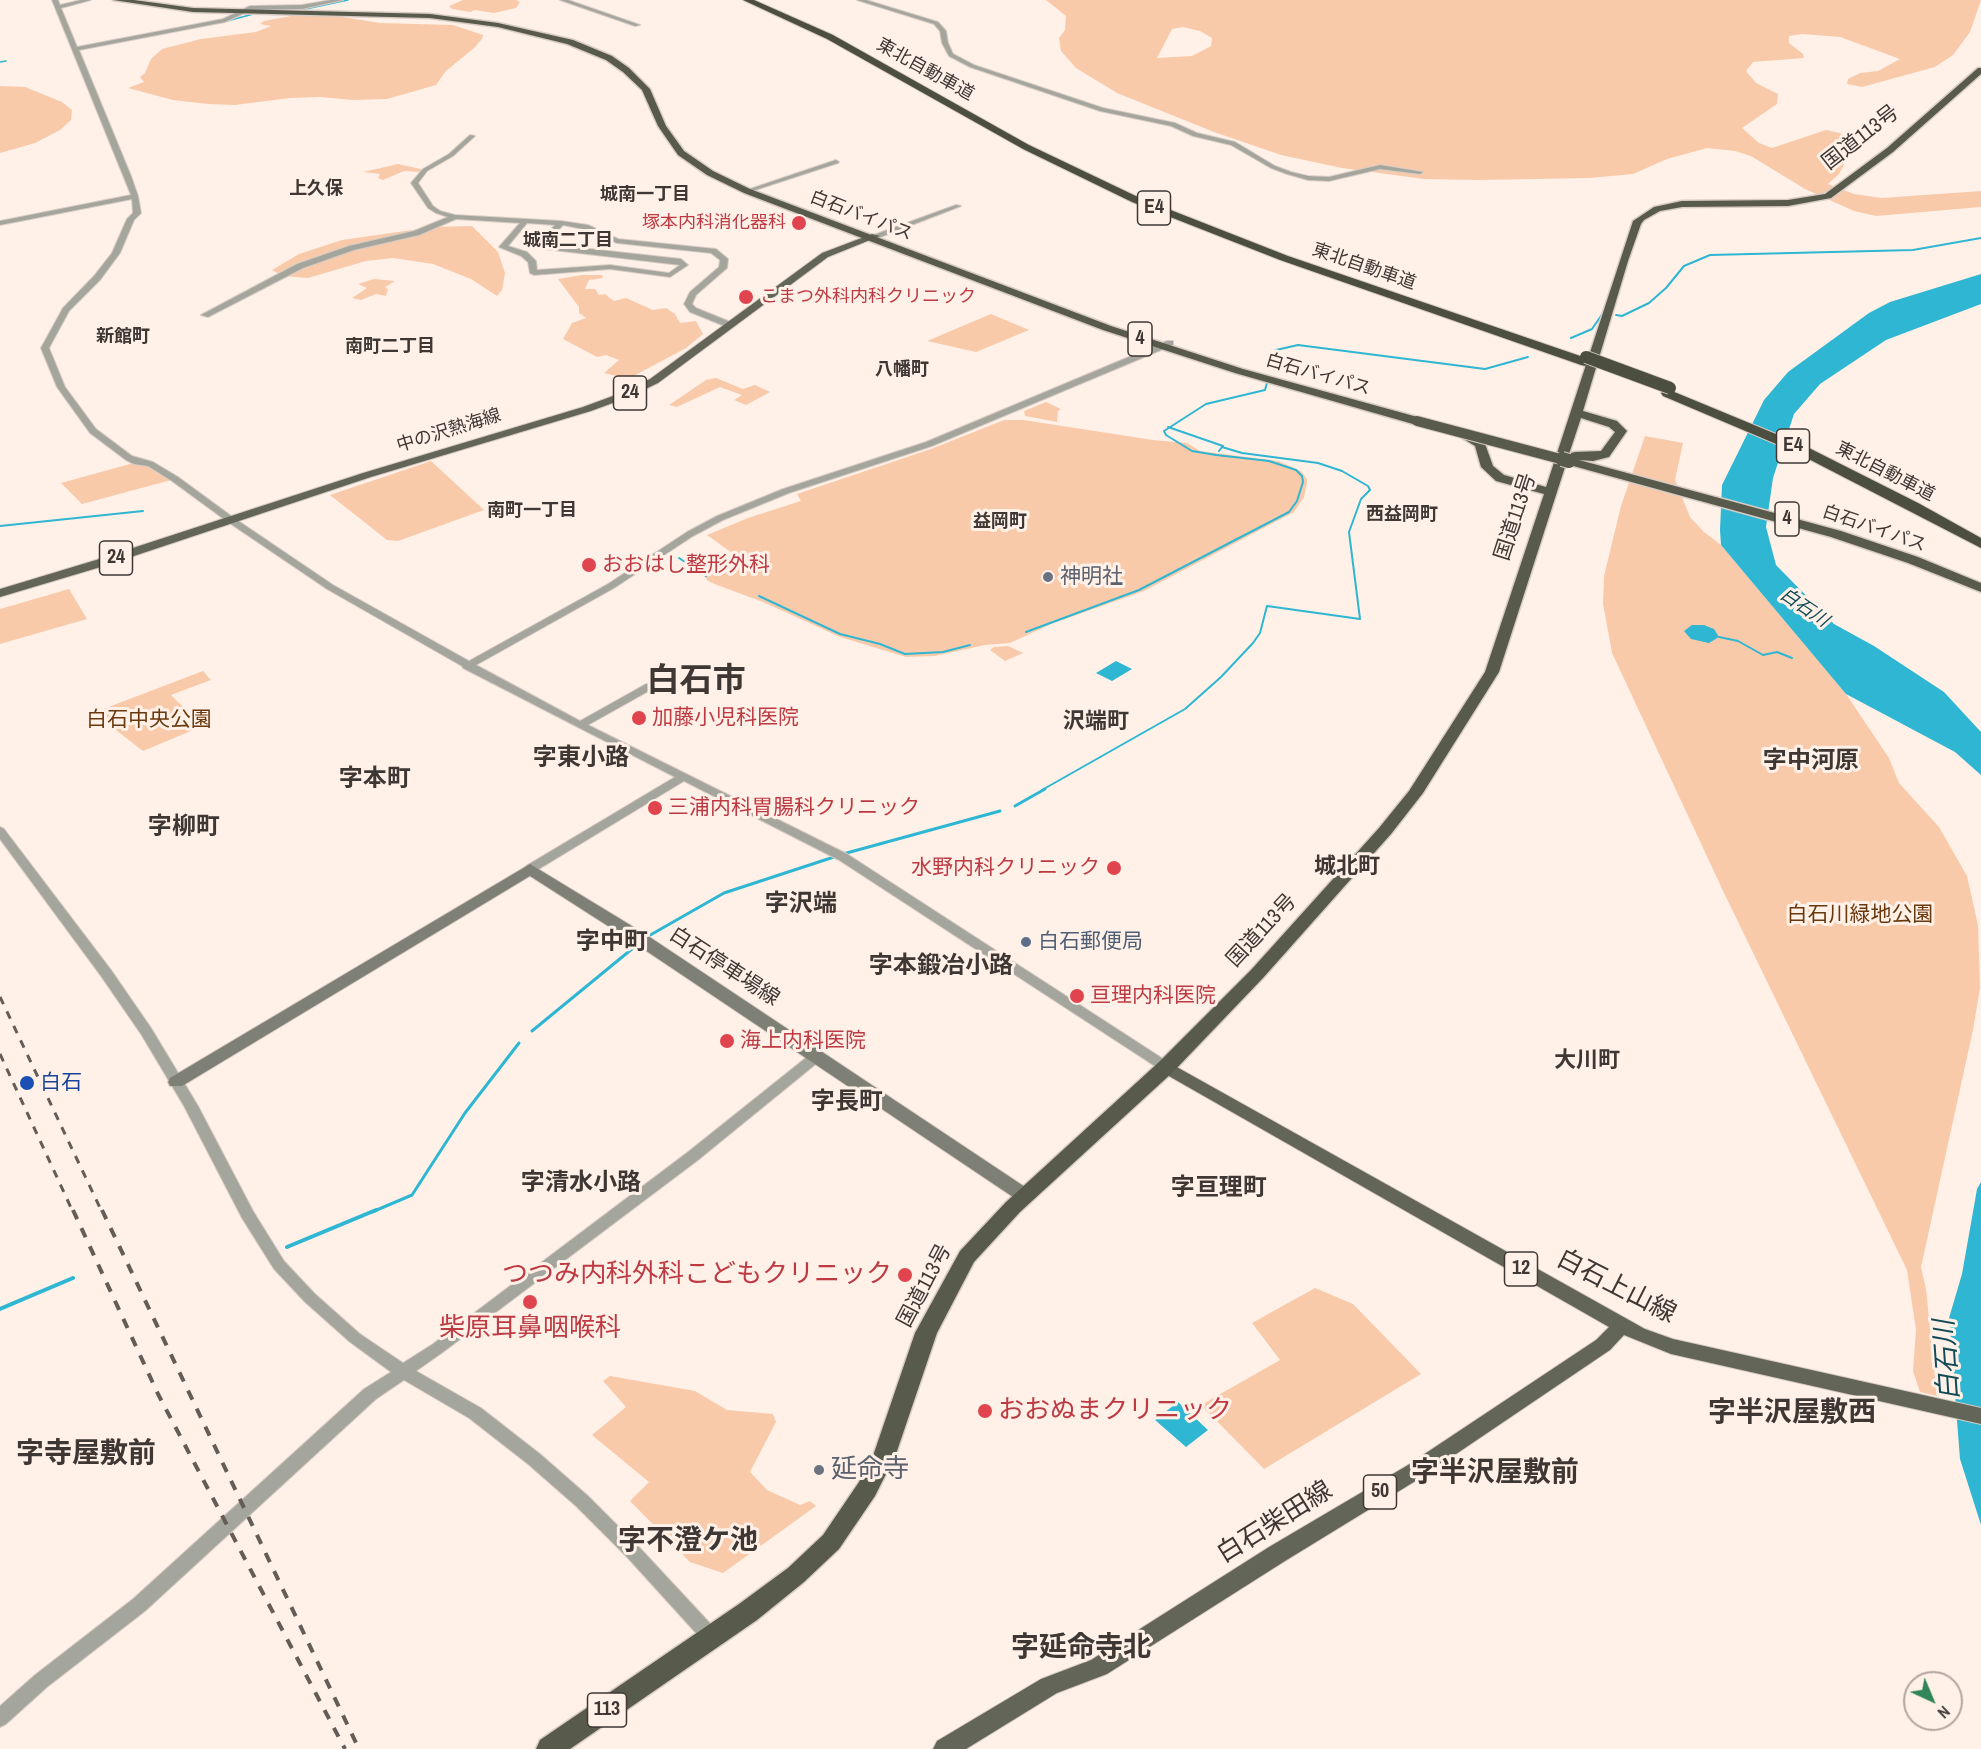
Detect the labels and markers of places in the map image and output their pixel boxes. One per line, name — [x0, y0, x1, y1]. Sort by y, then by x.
place label: 塚本内科消化器科 — [642, 212, 786, 234]
marker: 塚本内科消化器科 — [790, 214, 808, 232]
place label: こまつ外科内科クリニック — [760, 286, 976, 308]
marker: こまつ外科内科クリニック — [737, 288, 755, 306]
place label: おおはし整形外科 — [602, 552, 770, 578]
marker: おおはし整形外科 — [580, 556, 598, 574]
place label: 神明社 — [1060, 564, 1123, 590]
marker: 神明社 — [1041, 570, 1055, 584]
place label: 加藤小児科医院 — [652, 705, 799, 731]
marker: 加藤小児科医院 — [630, 709, 648, 727]
place label: 三浦内科胃腸科クリニック — [668, 795, 920, 821]
marker: 三浦内科胃腸科クリニック — [646, 799, 664, 817]
place label: 水野内科クリニック — [911, 855, 1100, 881]
marker: 水野内科クリニック — [1105, 859, 1123, 877]
place label: 白石郵便局 — [1038, 929, 1143, 955]
marker: 白石郵便局 — [1019, 935, 1033, 949]
place label: 亘理内科医院 — [1090, 983, 1216, 1009]
marker: 亘理内科医院 — [1068, 987, 1086, 1005]
place label: 海上内科医院 — [740, 1028, 866, 1054]
marker: 海上内科医院 — [718, 1032, 736, 1050]
place label: 白石 — [40, 1070, 82, 1096]
marker: 白石 — [18, 1074, 36, 1092]
place label: つつみ内科外科こどもクリニック — [502, 1259, 892, 1291]
marker: つつみ内科外科こどもクリニック — [896, 1266, 914, 1284]
marker: 柴原耳鼻咽喉科 — [521, 1293, 539, 1311]
place label: 柴原耳鼻咽喉科 — [439, 1313, 621, 1345]
place label: おおぬまクリニック — [998, 1395, 1232, 1427]
marker: おおぬまクリニック — [976, 1402, 994, 1420]
place label: 延命寺 — [831, 1454, 909, 1486]
marker: 延命寺 — [812, 1463, 826, 1477]

